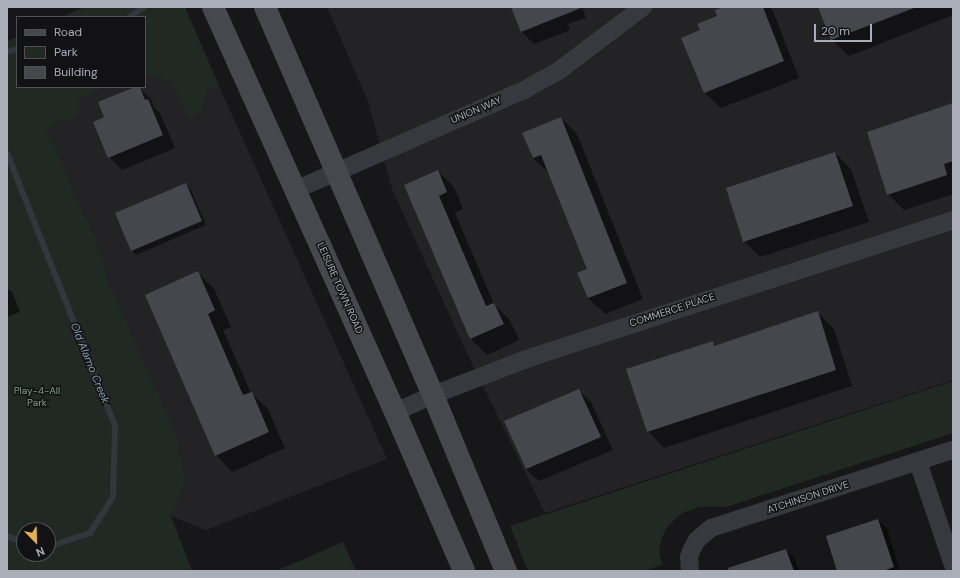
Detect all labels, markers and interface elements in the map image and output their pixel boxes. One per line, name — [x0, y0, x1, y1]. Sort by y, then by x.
legend — [16, 16, 146, 88]
scale bar — [816, 16, 874, 42]
text: 20 m — [821, 23, 850, 39]
text: Road — [54, 24, 82, 40]
text: Park — [54, 44, 78, 60]
text: Building — [54, 64, 98, 80]
street label: UNION WAY — [449, 94, 503, 126]
street label: LEISURE TOWN ROAD — [314, 241, 366, 335]
street label: COMMERCE PLACE — [628, 291, 716, 329]
water label: Old Alamo Creek — [68, 321, 112, 405]
park label: Play-4-All Park — [14, 384, 60, 408]
street label: ATCHINSON DRIVE — [766, 478, 850, 516]
north arrow — [16, 522, 56, 562]
text: N — [34, 544, 47, 560]

